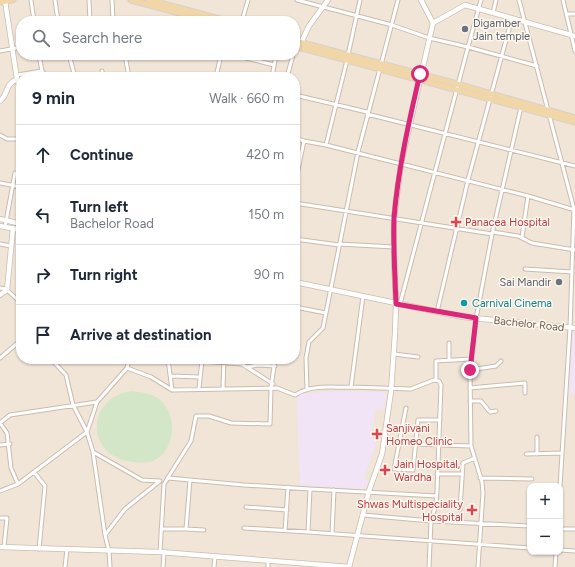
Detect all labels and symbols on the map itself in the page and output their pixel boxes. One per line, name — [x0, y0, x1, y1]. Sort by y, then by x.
place label: Digamber Jain temple — [473, 17, 530, 43]
marker: Digamber Jain temple — [460, 24, 470, 34]
route start — [411, 65, 429, 83]
marker: Panacea Hospital — [450, 216, 462, 228]
place label: Panacea Hospital — [465, 216, 550, 229]
place label: Sai Mandir — [500, 276, 551, 289]
marker: Sai Mandir — [554, 277, 564, 287]
place label: Carnival Cinema — [472, 297, 552, 310]
marker: Carnival Cinema — [459, 298, 469, 308]
street label: Bachelor Road — [493, 314, 565, 334]
route end — [461, 361, 479, 379]
place label: Sanjivani Homeo Clinic — [386, 422, 453, 448]
marker: Sanjivani Homeo Clinic — [371, 428, 383, 440]
place label: Jain Hospital, Wardha — [394, 458, 461, 484]
marker: Jain Hospital, Wardha — [379, 464, 391, 476]
place label: Shwas Multispeciality Hospital — [357, 498, 463, 524]
marker: Shwas Multispeciality Hospital — [466, 504, 478, 516]

